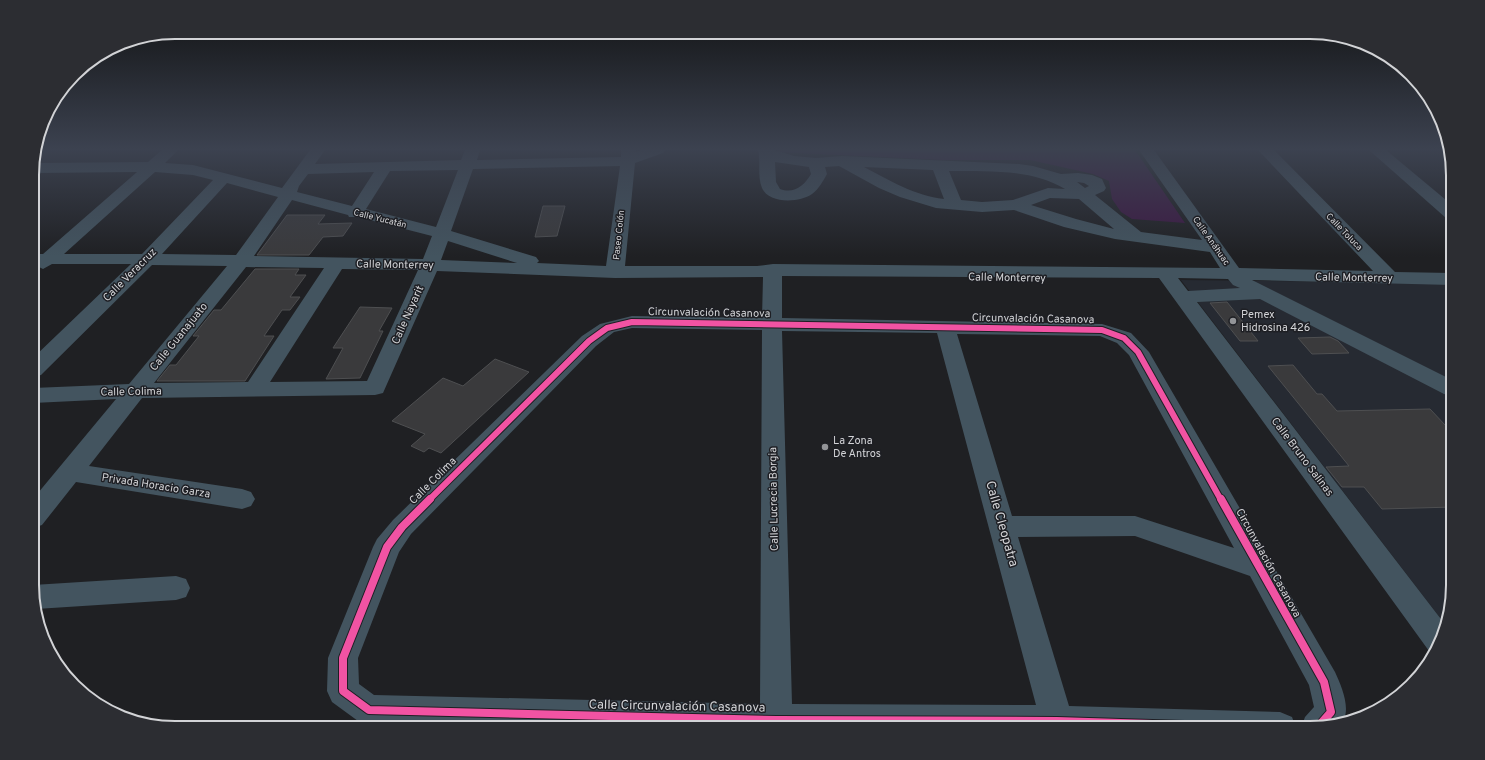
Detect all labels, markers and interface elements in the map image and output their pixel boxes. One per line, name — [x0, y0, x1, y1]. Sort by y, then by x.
street label: Calle Yucatán — [352, 207, 408, 231]
street label: Paseo Colón — [611, 210, 627, 260]
street label: Calle Toluca — [1323, 211, 1365, 253]
street label: Calle Anáhuac — [1190, 214, 1232, 268]
street label: Calle Veracruz — [100, 245, 160, 305]
street label: Calle Monterrey — [356, 257, 434, 273]
street label: Calle Monterrey — [968, 270, 1046, 286]
street label: Calle Monterrey — [1315, 270, 1393, 286]
street label: Calle Nayarit — [389, 283, 427, 347]
street label: Calle Guanajuato — [147, 300, 211, 374]
street label: Circunvalación Casanova — [648, 305, 771, 321]
place label: Pemex Hidrosina 426 — [1241, 308, 1310, 335]
street label: Circunvalación Casanova — [972, 311, 1095, 327]
marker: Pemex Hidrosina 426 — [1228, 316, 1238, 326]
street label: Calle Colima — [100, 384, 162, 400]
street label: Calle Bruno Salinas — [1268, 415, 1336, 499]
place label: La Zona De Antros — [833, 434, 881, 461]
marker: La Zona De Antros — [820, 442, 830, 452]
street label: Calle Lucrecia Borgia — [766, 447, 782, 551]
street label: Calle Colima — [406, 454, 460, 508]
street label: Privada Horacio Garza — [101, 471, 211, 502]
street label: Calle Cleopatra — [981, 479, 1021, 569]
street label: Circunvalación Casanova — [1232, 506, 1304, 620]
street label: Calle Circunvalación Casanova — [588, 697, 766, 717]

